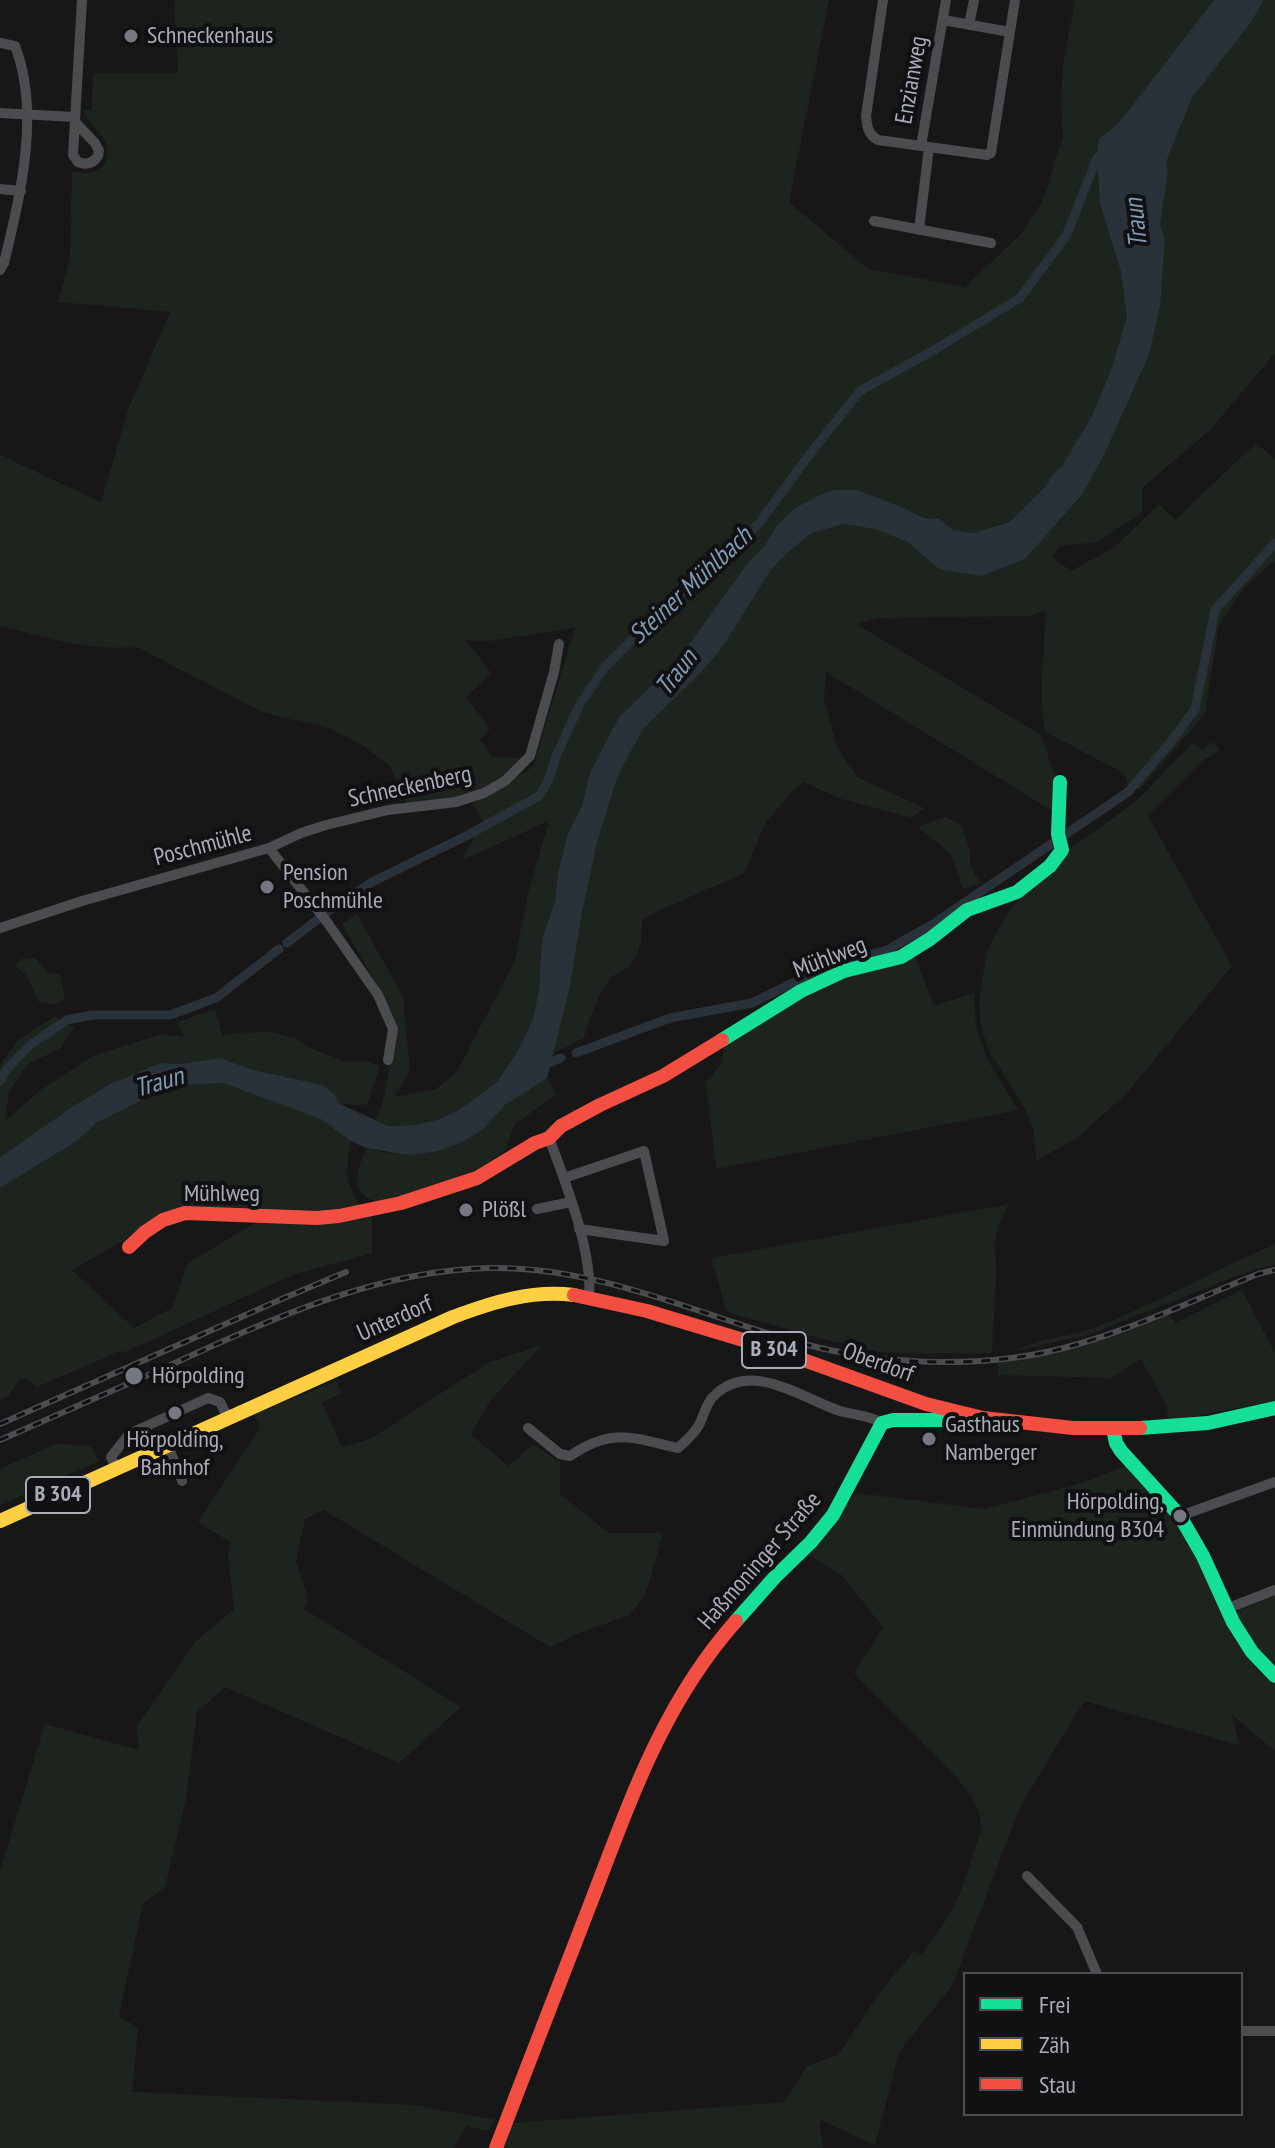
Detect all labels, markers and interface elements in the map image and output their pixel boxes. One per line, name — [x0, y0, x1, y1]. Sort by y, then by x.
place label: Schneckenhaus — [147, 22, 273, 50]
marker: Schneckenhaus — [122, 27, 140, 45]
street label: Enzianweg — [890, 34, 934, 126]
water label: Traun — [1119, 197, 1155, 249]
water label: Steiner Mühlbach — [623, 521, 759, 651]
water label: Traun — [649, 644, 705, 702]
street label: Schneckenberg — [346, 760, 474, 814]
street label: Poschmühle — [151, 819, 255, 873]
place label: Pension Poschmühle — [283, 859, 383, 915]
marker: Pension Poschmühle — [258, 878, 276, 896]
street label: Mühlweg — [789, 931, 871, 985]
water label: Traun — [131, 1061, 187, 1105]
street label: Mühlweg — [184, 1180, 260, 1208]
place label: Plößl — [482, 1196, 526, 1224]
marker: Plößl — [457, 1201, 475, 1219]
street label: Unterdorf — [353, 1290, 437, 1348]
road number: B 304 — [742, 1332, 806, 1368]
street label: Oberdorf — [839, 1337, 917, 1389]
place label: Hörpolding — [152, 1362, 245, 1390]
marker: Hörpolding — [123, 1365, 145, 1387]
marker: Hörpolding, Bahnhof — [166, 1404, 184, 1422]
place label: Gasthaus Namberger — [945, 1411, 1037, 1467]
place label: Hörpolding, Bahnhof — [126, 1426, 224, 1482]
marker: Gasthaus Namberger — [920, 1430, 938, 1448]
road number: B 304 — [26, 1477, 90, 1513]
street label: Haßmoninger Straße — [692, 1486, 828, 1636]
place label: Hörpolding, Einmündung B304 — [1011, 1488, 1164, 1544]
marker: Hörpolding, Einmündung B304 — [1171, 1507, 1189, 1525]
legend — [963, 1972, 1243, 2116]
text: Frei — [1039, 1989, 1071, 2020]
text: Zäh — [1039, 2029, 1070, 2060]
text: Stau — [1039, 2069, 1076, 2100]

